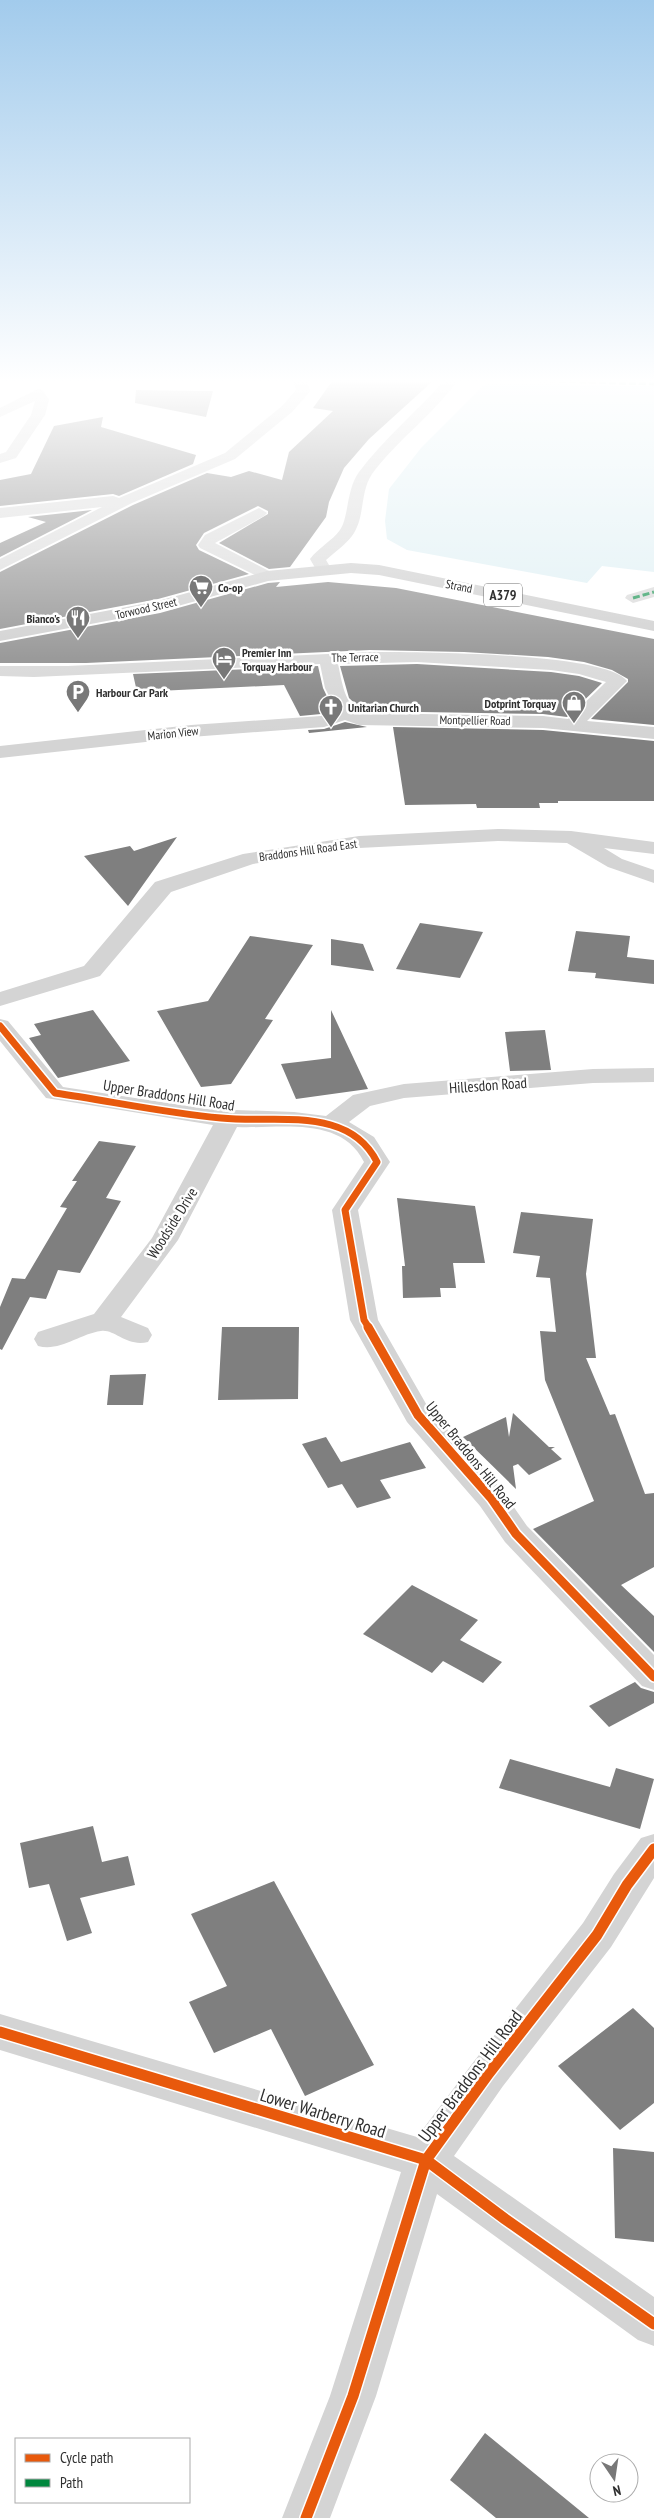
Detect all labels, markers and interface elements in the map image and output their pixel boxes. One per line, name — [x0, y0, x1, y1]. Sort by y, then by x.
supermarket icon: Co-op — [188, 574, 214, 608]
street label: Strand — [444, 576, 474, 596]
place label: Co-op — [218, 580, 243, 595]
road number: A379 — [484, 584, 522, 606]
street label: Torwood Street — [114, 594, 179, 622]
restaurant icon: Bianco's — [65, 605, 91, 639]
place label: Bianco's — [26, 611, 60, 626]
place label: Premier Inn Torquay Harbour — [242, 645, 313, 674]
hotel icon: Premier Inn Torquay Harbour — [211, 646, 237, 680]
street label: The Terrace — [331, 649, 379, 665]
parking icon: Harbour Car Park — [65, 679, 91, 713]
place label: Harbour Car Park — [96, 685, 168, 700]
shop icon: Dotprint Torquay — [561, 690, 587, 724]
church icon: Unitarian Church — [318, 694, 344, 728]
place label: Dotprint Torquay — [484, 696, 556, 711]
place label: Unitarian Church — [348, 700, 419, 715]
street label: Montpellier Road — [439, 712, 511, 728]
street label: Marion View — [147, 723, 200, 743]
street label: Braddons Hill Road East — [258, 836, 359, 864]
street label: Hillesdon Road — [448, 1073, 528, 1097]
street label: Upper Braddons Hill Road — [102, 1075, 236, 1115]
street label: Woodside Drive — [143, 1184, 201, 1262]
street label: Upper Braddons Hill Road — [422, 1397, 520, 1513]
street label: Upper Braddons Hill Road — [413, 2005, 527, 2147]
street label: Lower Warberry Road — [257, 2083, 389, 2143]
legend — [15, 2438, 190, 2503]
text: Cycle path — [60, 2448, 113, 2467]
north arrow — [589, 2453, 639, 2503]
text: Path — [60, 2473, 83, 2492]
text: N — [611, 2481, 623, 2500]

